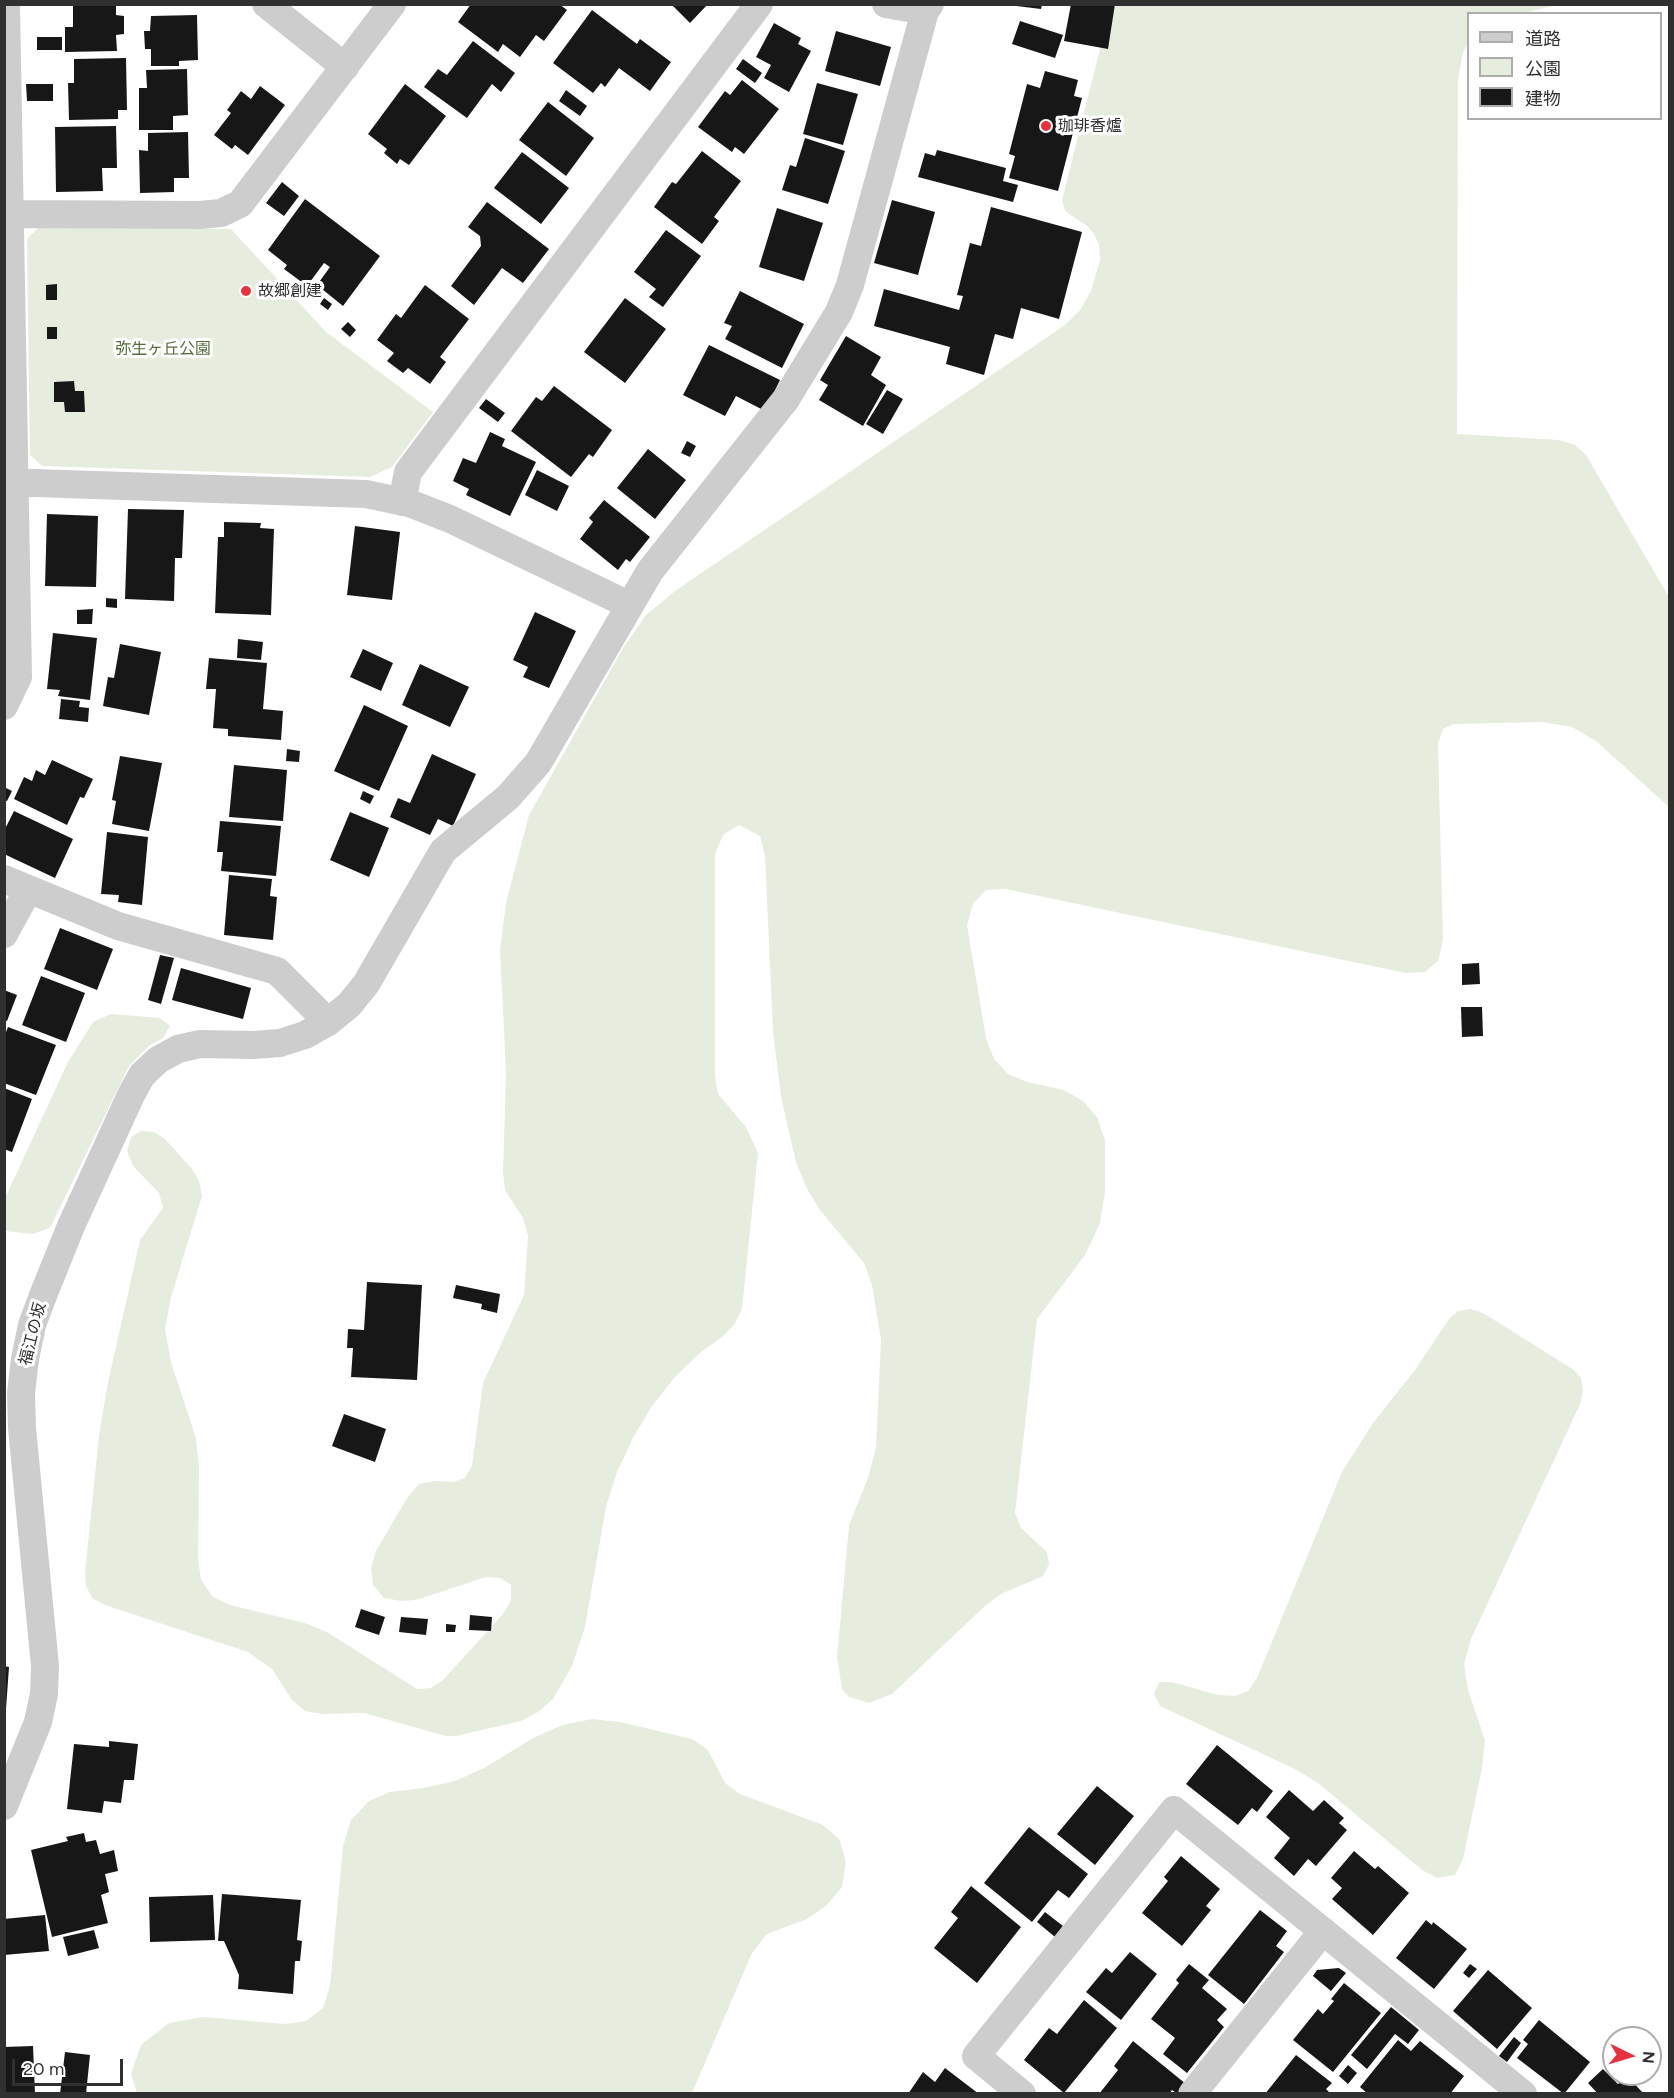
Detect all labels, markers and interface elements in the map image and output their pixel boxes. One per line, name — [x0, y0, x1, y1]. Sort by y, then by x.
legend — [1467, 12, 1662, 120]
text: 道路 — [1525, 28, 1561, 50]
text: 公園 — [1525, 58, 1561, 80]
text: 建物 — [1525, 88, 1561, 110]
place label: 珈琲香爐 — [1058, 116, 1122, 136]
marker: 珈琲香爐 — [1039, 119, 1053, 133]
place label: 故郷創建 — [258, 281, 322, 301]
marker: 故郷創建 — [239, 284, 253, 298]
park label: 弥生ヶ丘公園 — [115, 339, 211, 359]
street label: 福江の坂 — [16, 1301, 50, 1367]
north arrow — [1602, 2026, 1662, 2086]
scale bar — [15, 2047, 126, 2085]
text: N — [1638, 2050, 1658, 2064]
text: 20 m — [23, 2058, 64, 2080]

